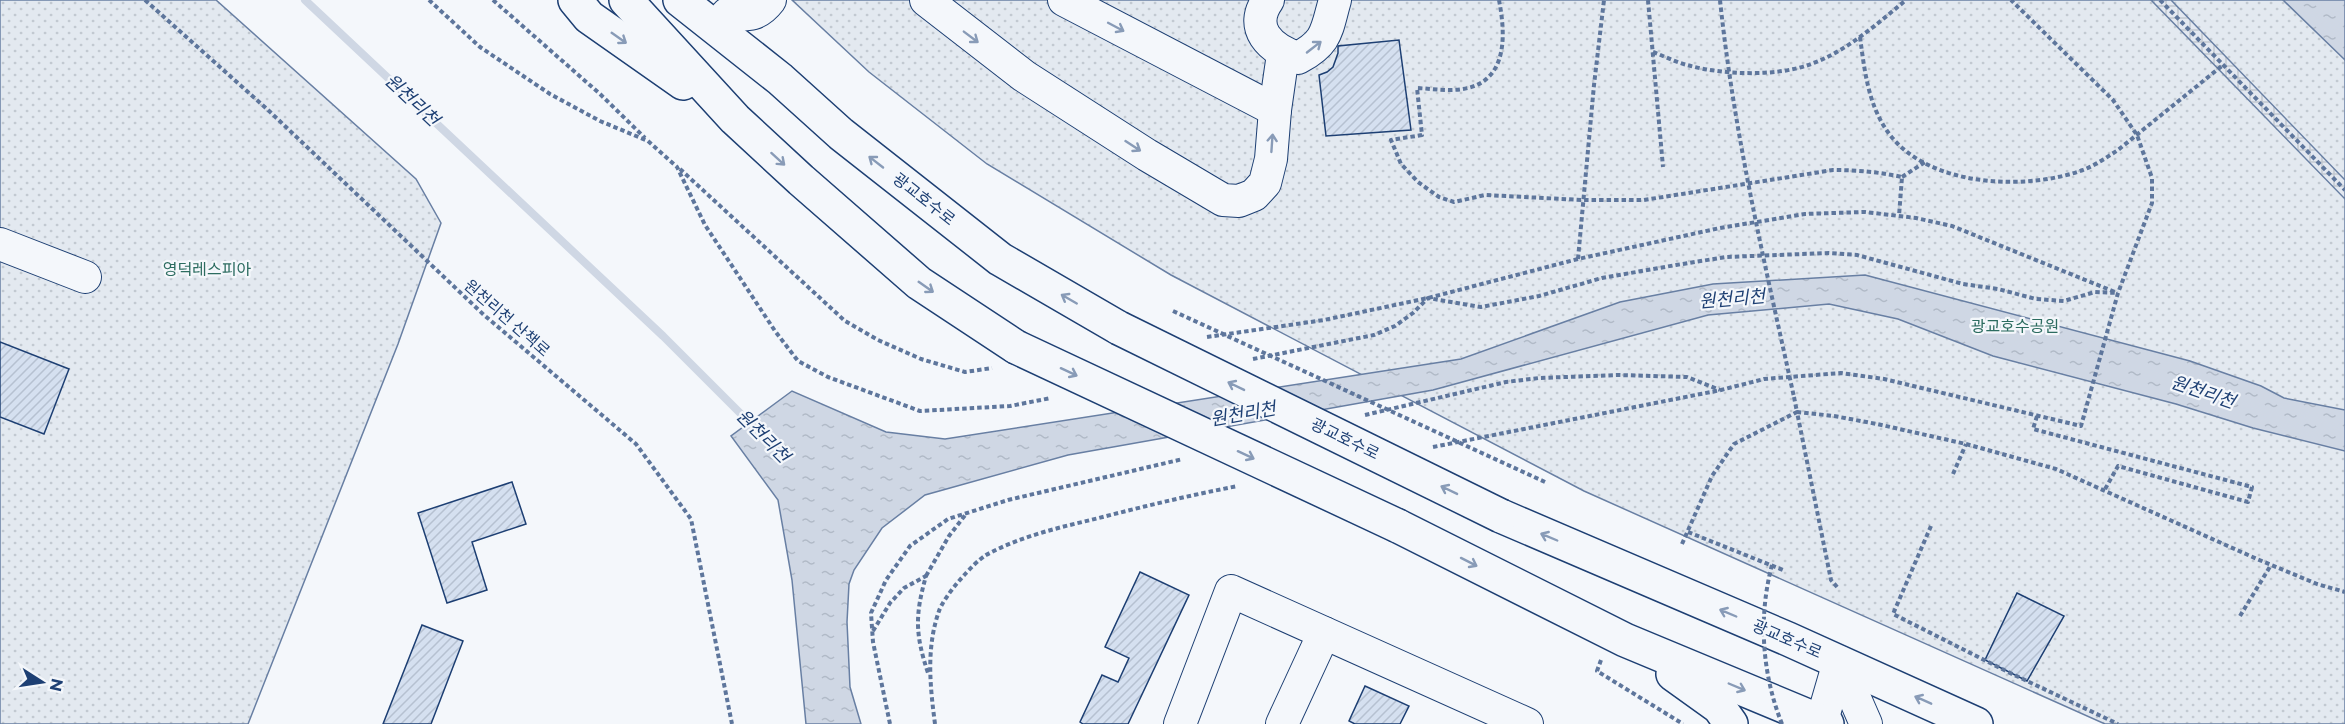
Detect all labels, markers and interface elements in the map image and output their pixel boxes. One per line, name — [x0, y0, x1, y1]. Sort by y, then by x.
one-way arrow — [1107, 21, 1124, 33]
one-way arrow — [963, 31, 979, 43]
one-way arrow — [611, 32, 627, 44]
one-way arrow — [1306, 40, 1322, 53]
water label: 원천리천 — [380, 69, 446, 132]
one-way arrow — [1267, 133, 1278, 153]
one-way arrow — [1124, 140, 1141, 152]
one-way arrow — [771, 152, 786, 166]
one-way arrow — [868, 155, 884, 168]
street label: 광교호수로 — [889, 169, 959, 229]
park label: 영덕레스피아 — [163, 260, 251, 279]
street label: 원천리천 산책로 — [460, 276, 554, 361]
one-way arrow — [917, 281, 933, 293]
water label: 원천리천 — [1698, 285, 1768, 313]
one-way arrow — [1061, 292, 1078, 304]
park label: 광교호수공원 — [1971, 317, 2059, 336]
one-way arrow — [1059, 367, 1077, 378]
water label: 원천리천 — [2168, 371, 2240, 414]
one-way arrow — [1228, 379, 1246, 391]
water label: 원천리천 — [1208, 397, 1280, 431]
water label: 원천리천 — [732, 405, 796, 469]
street label: 광교호수로 — [1308, 414, 1382, 464]
one-way arrow — [1236, 449, 1254, 461]
one-way arrow — [1440, 484, 1458, 496]
one-way arrow — [1540, 530, 1558, 542]
one-way arrow — [1460, 556, 1478, 568]
one-way arrow — [1719, 607, 1737, 618]
street label: 광교호수로 — [1749, 616, 1825, 662]
north arrow — [12, 652, 72, 712]
text: N — [46, 677, 67, 693]
one-way arrow — [1728, 682, 1746, 693]
one-way arrow — [1914, 693, 1932, 704]

